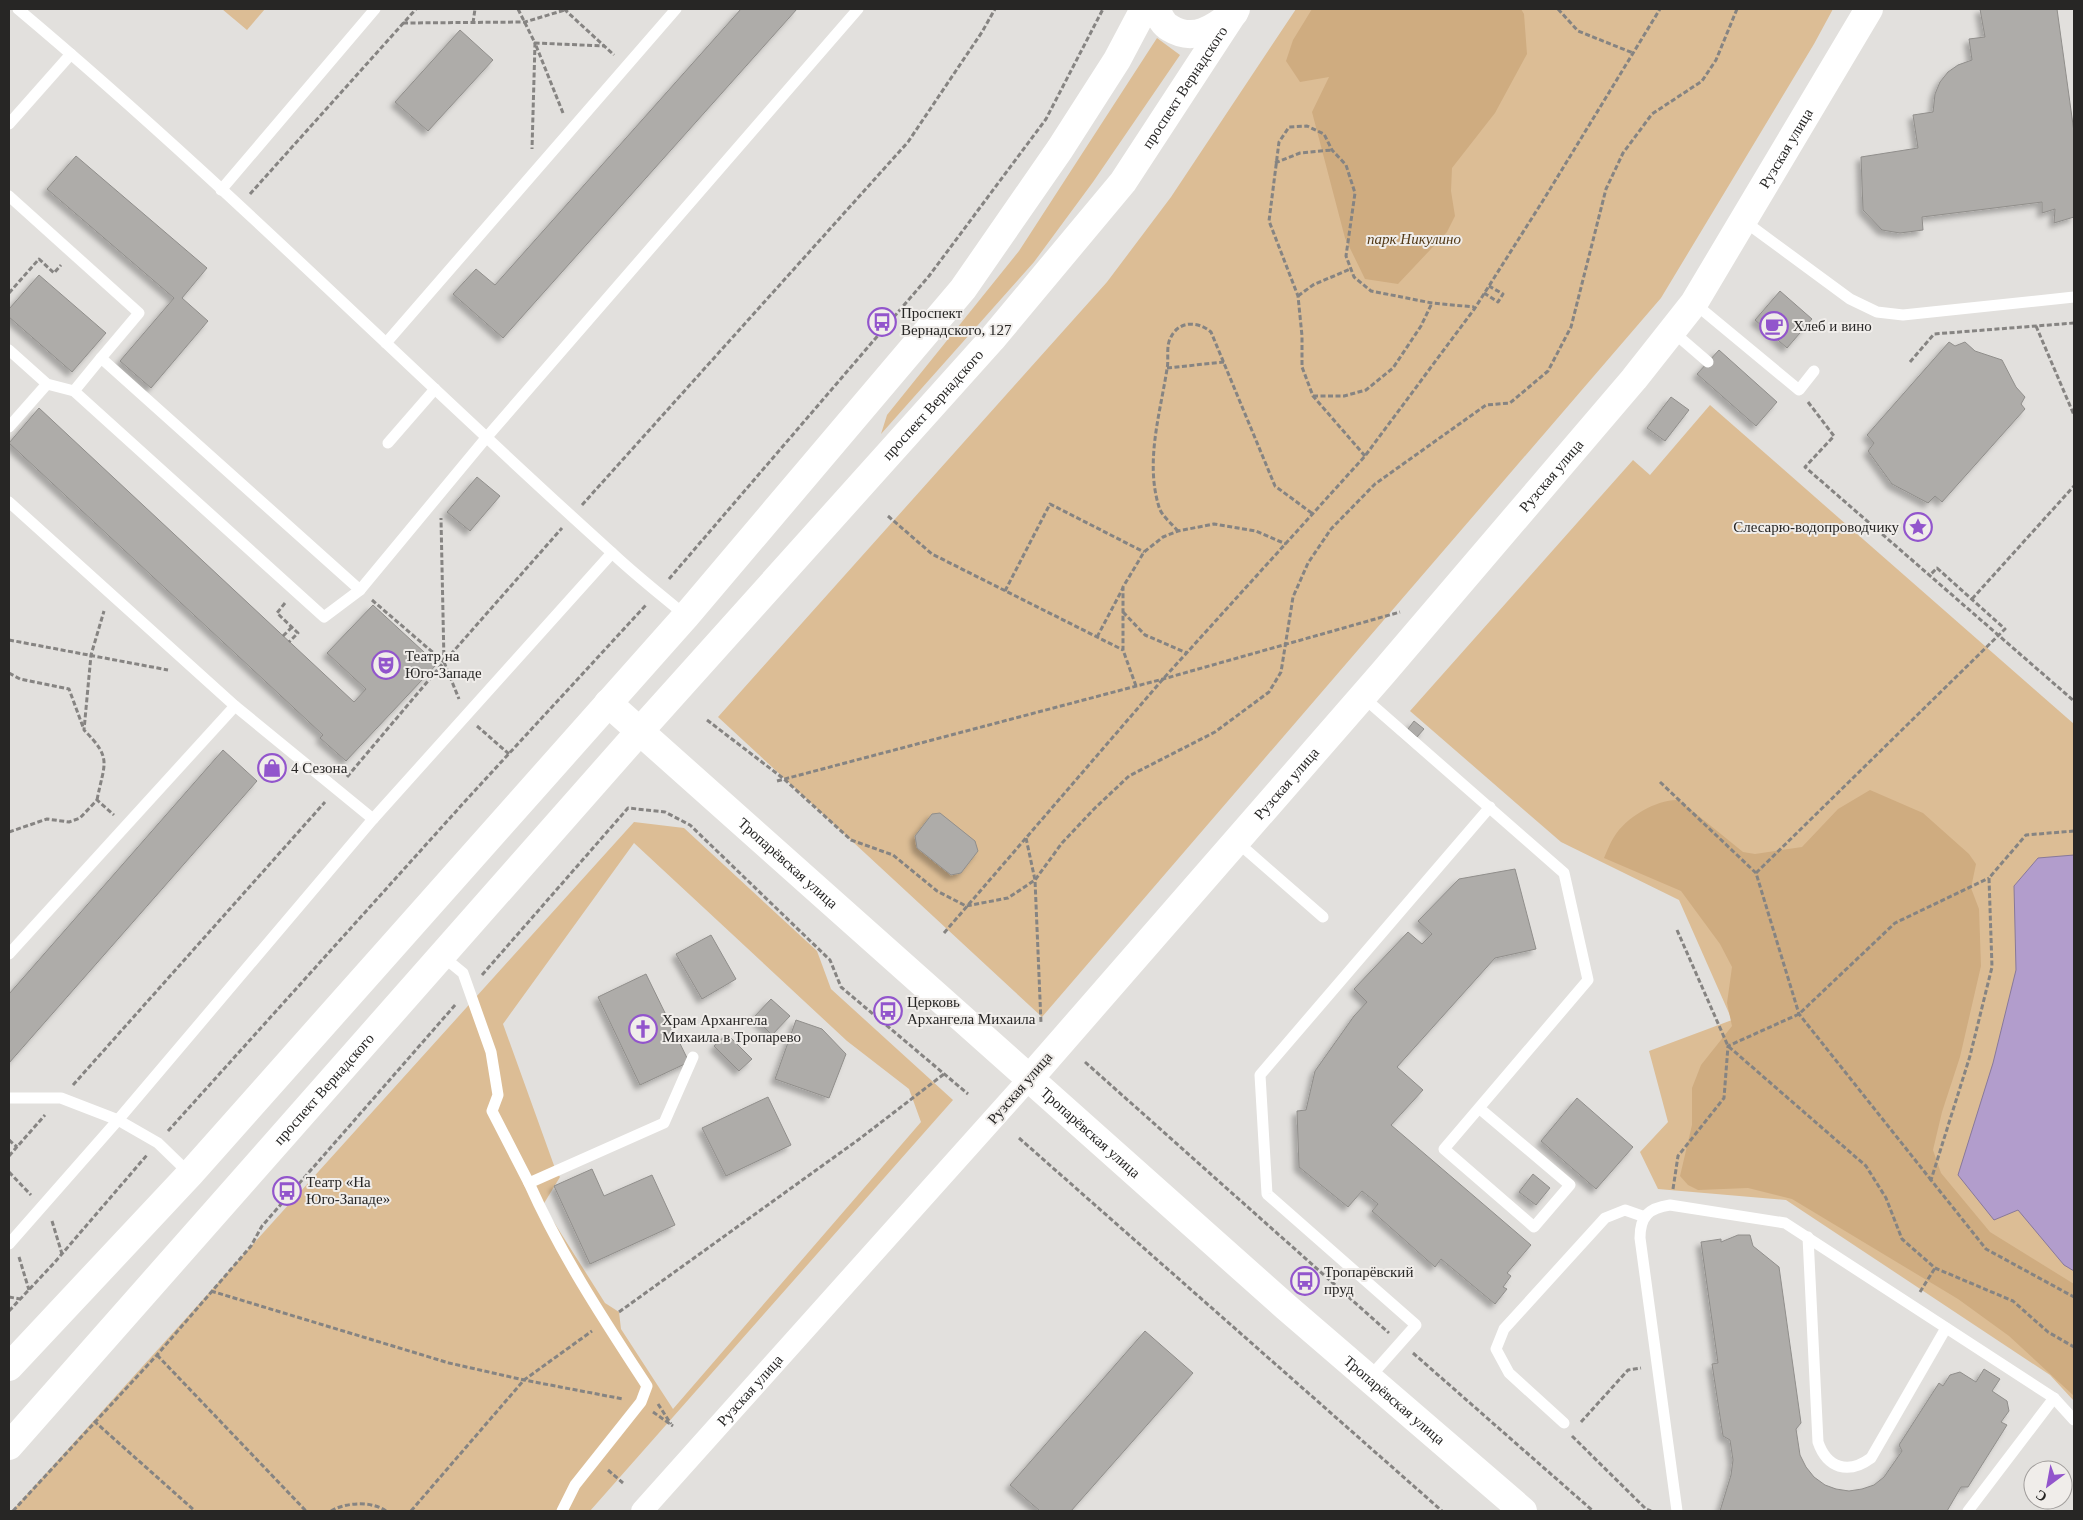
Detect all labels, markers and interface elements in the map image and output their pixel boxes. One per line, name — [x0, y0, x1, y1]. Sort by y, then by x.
street label: проспект Вернадского — [1139, 23, 1231, 151]
street label: Рузская улица — [1756, 105, 1816, 191]
park label: парк Никулино — [1367, 231, 1461, 247]
place label: Проспект Вернадского, 127 — [901, 305, 1012, 338]
bus stop icon: Проспект Вернадского, 127 — [867, 307, 897, 337]
cafe icon: Хлеб и вино — [1759, 311, 1789, 341]
place label: Хлеб и вино — [1793, 318, 1872, 334]
street label: проспект Вернадского — [879, 346, 987, 463]
street label: Рузская улица — [1516, 436, 1587, 515]
place icon: Слесарю-водопроводчику — [1903, 512, 1933, 542]
place label: Слесарю-водопроводчику — [1733, 519, 1899, 535]
place label: Театр на Юго-Западе — [405, 648, 482, 681]
theatre icon: Театр на Юго-Западе — [371, 650, 401, 680]
street label: Рузская улица — [1251, 744, 1322, 823]
shop icon: 4 Сезона — [257, 753, 287, 783]
place label: 4 Сезона — [291, 760, 348, 776]
street label: Тропарёвская улица — [735, 815, 841, 912]
place label: Церковь Архангела Михаила — [907, 994, 1036, 1027]
bus stop icon: Церковь Архангела Михаила — [873, 996, 903, 1026]
place label: Храм Архангела Михаила в Тропарево — [662, 1012, 801, 1045]
church icon: Храм Архангела Михаила в Тропарево — [628, 1014, 658, 1044]
street label: проспект Вернадского — [271, 1030, 377, 1148]
street label: Рузская улица — [984, 1049, 1056, 1127]
street label: Тропарёвская улица — [1037, 1084, 1144, 1181]
place label: Театр «На Юго-Западе» — [306, 1174, 390, 1207]
bus stop icon: Театр «На Юго-Западе» — [272, 1176, 302, 1206]
place label: Тропарёвский пруд — [1324, 1264, 1413, 1297]
bus stop icon: Тропарёвский пруд — [1290, 1266, 1320, 1296]
street label: Рузская улица — [714, 1351, 786, 1429]
street label: Тропарёвская улица — [1341, 1353, 1448, 1448]
north arrow — [2023, 1460, 2073, 1510]
text: С — [2033, 1487, 2050, 1505]

